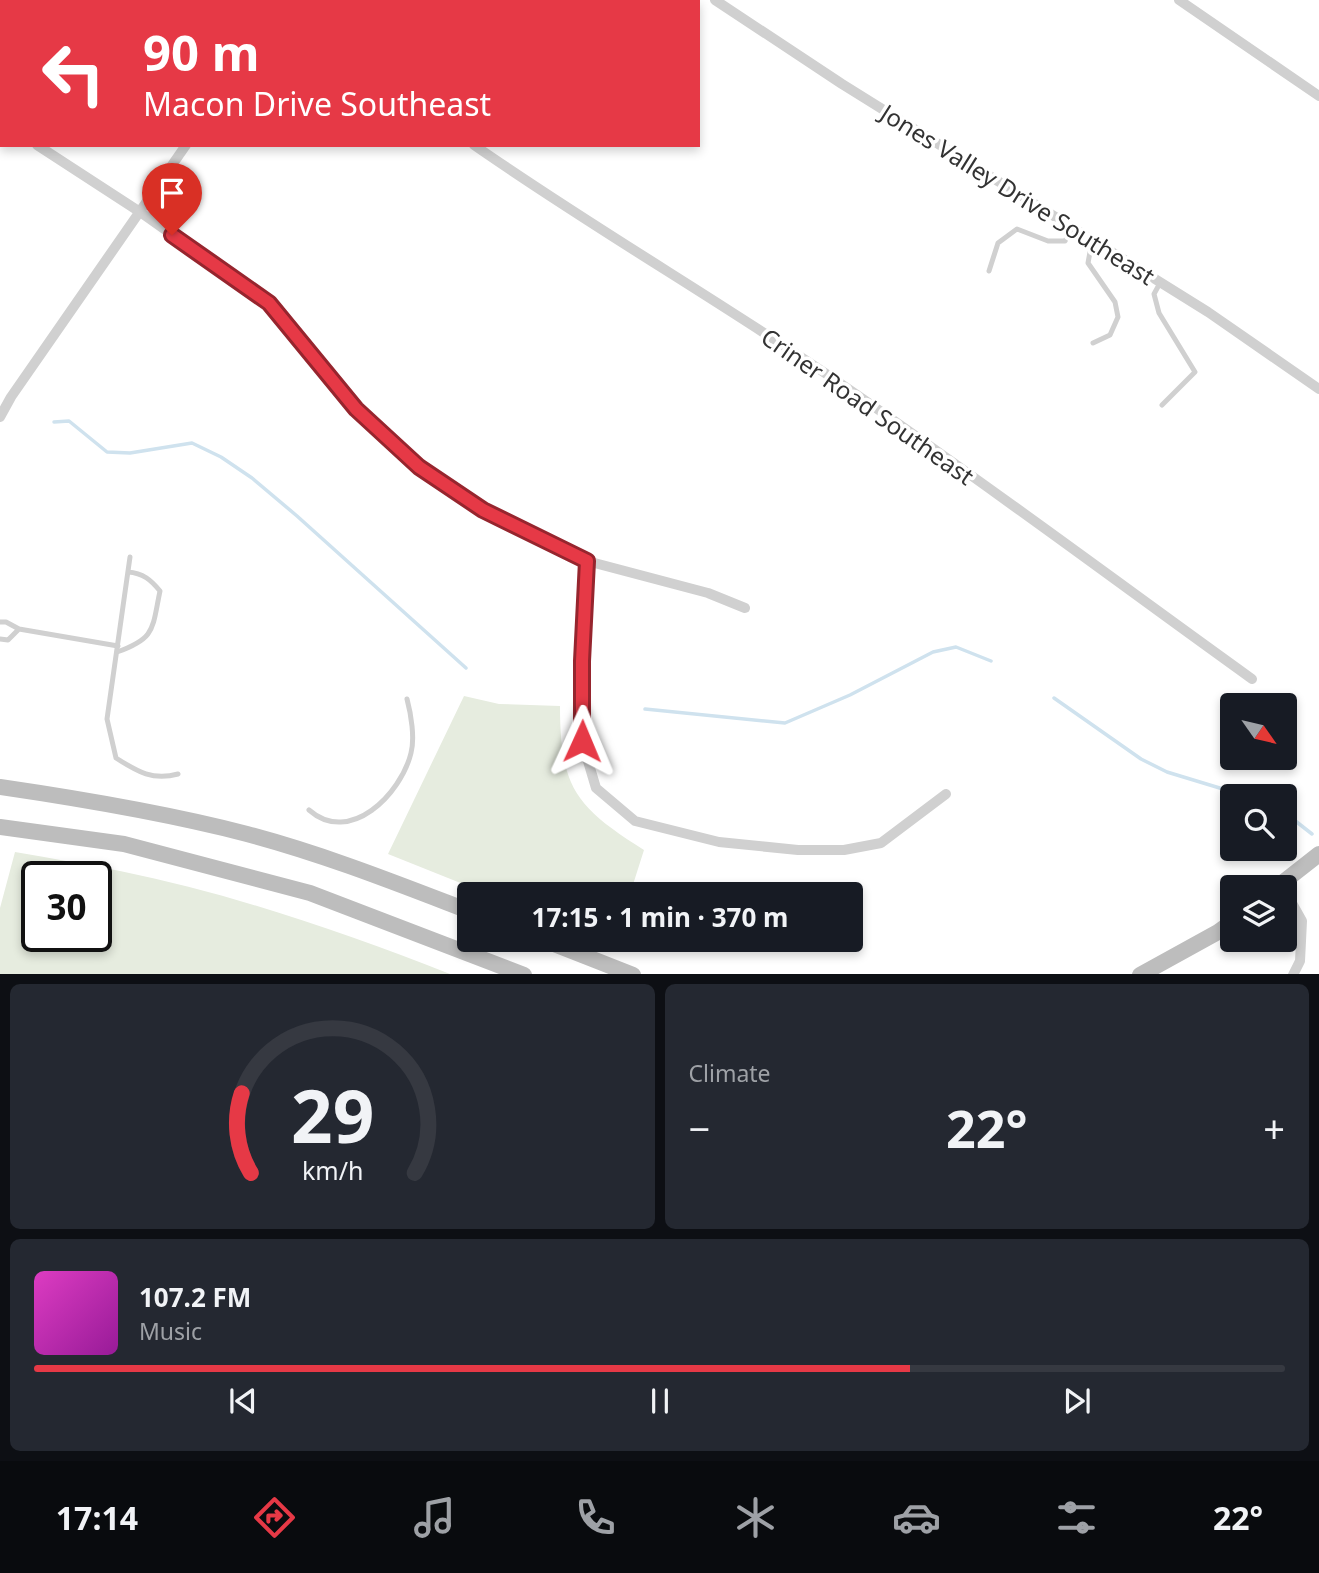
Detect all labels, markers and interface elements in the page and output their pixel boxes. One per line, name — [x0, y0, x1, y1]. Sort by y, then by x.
text: 90 m — [143, 19, 260, 85]
icon: left — [28, 28, 119, 119]
text: Macon Drive Southeast — [143, 82, 491, 125]
street label: Jones Valley Drive Southeast — [873, 95, 1162, 292]
pin — [142, 163, 202, 235]
icon: arrive — [153, 174, 191, 212]
street label: Criner Road Southeast — [755, 320, 981, 492]
north arrow — [1220, 693, 1297, 770]
map controls — [1220, 693, 1297, 952]
position arrow — [545, 704, 619, 778]
button: search — [1220, 784, 1297, 861]
speed limit sign: 30 — [21, 861, 112, 952]
button: layers — [1220, 875, 1297, 952]
text: 17:15 · 1 min · 370 m — [532, 899, 788, 935]
text: Climate — [689, 1057, 771, 1089]
text: 29 — [291, 1065, 374, 1164]
text: 22° — [946, 1092, 1028, 1163]
text: − — [689, 1102, 710, 1154]
text: + — [1263, 1102, 1285, 1154]
text: km/h — [301, 1152, 363, 1186]
text: 107.2 FM — [139, 1279, 251, 1315]
text: Music — [139, 1315, 202, 1347]
icon: previous — [224, 1382, 262, 1420]
icon: pause — [641, 1382, 679, 1420]
icon: next — [1058, 1382, 1096, 1420]
icon: directions — [250, 1493, 299, 1542]
icon: music — [410, 1493, 459, 1542]
icon: phone — [571, 1493, 620, 1542]
icon: climate — [731, 1493, 780, 1542]
icon: car — [892, 1493, 941, 1542]
icon: filters — [1052, 1493, 1101, 1542]
text: 17:14 — [56, 1496, 138, 1539]
text: 22° — [1213, 1496, 1263, 1539]

